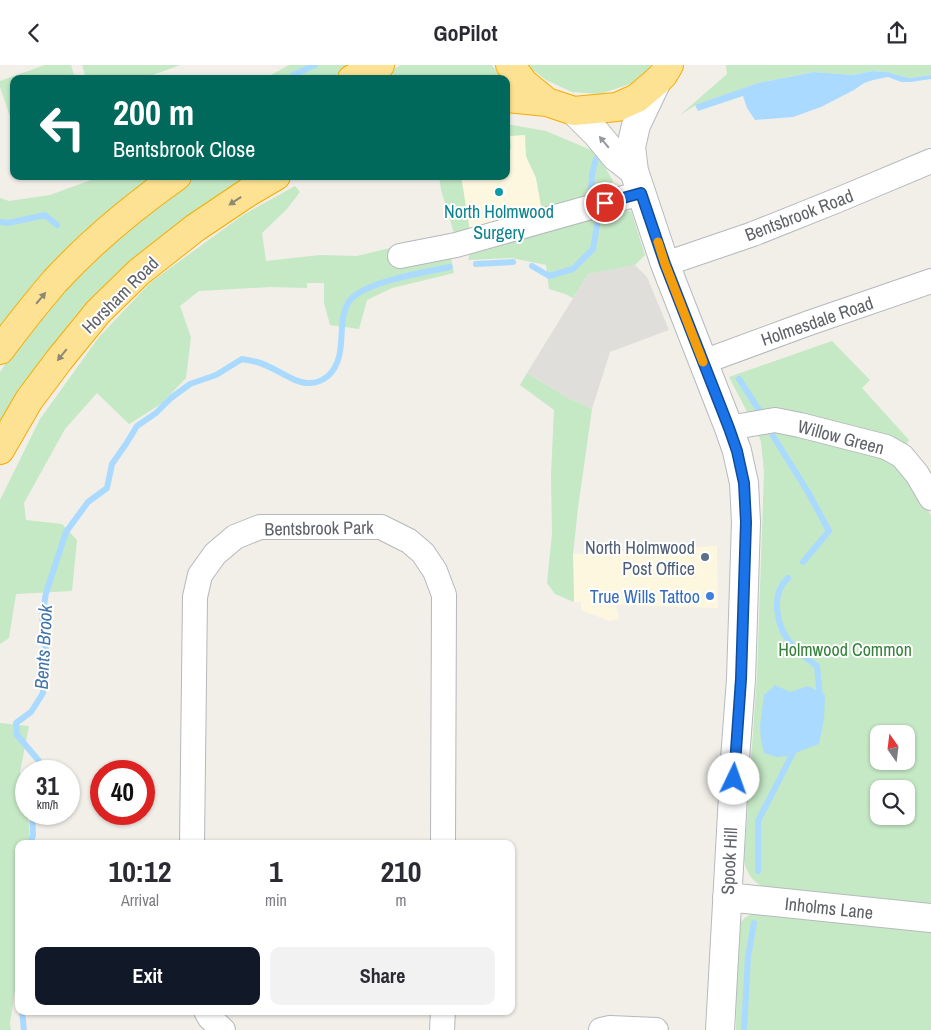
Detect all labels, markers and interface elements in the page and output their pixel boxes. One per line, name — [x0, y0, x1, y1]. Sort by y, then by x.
text: GoPilot — [433, 18, 498, 48]
icon: back — [20, 19, 48, 47]
icon: share — [883, 19, 911, 47]
text: 200 m — [113, 89, 194, 136]
icon: left — [30, 95, 95, 160]
text: Bentsbrook Close — [113, 134, 255, 164]
one-way arrow — [598, 136, 609, 149]
pin — [584, 182, 626, 224]
street label: Bentsbrook Road — [741, 183, 857, 247]
marker: North Holmwood Surgery — [493, 186, 505, 198]
icon: arrive — [591, 189, 619, 217]
one-way arrow — [228, 197, 241, 206]
place label: North Holmwood Surgery — [444, 199, 554, 245]
street label: Horsham Road — [76, 251, 164, 339]
street label: Holmesdale Road — [757, 290, 877, 352]
one-way arrow — [36, 292, 47, 305]
one-way arrow — [57, 349, 68, 362]
street label: Willow Green — [795, 413, 887, 461]
street label: Bentsbrook Park — [264, 515, 374, 541]
place label: North Holmwood Post Office — [585, 535, 695, 581]
marker: North Holmwood Post Office — [699, 551, 711, 563]
place label: True Wills Tattoo — [590, 584, 700, 609]
marker: True Wills Tattoo — [704, 590, 716, 602]
water label: Bents Brook — [28, 603, 58, 690]
park label: Holmwood Common — [778, 637, 912, 662]
north arrow — [870, 725, 915, 770]
map controls — [870, 725, 915, 825]
position arrow — [707, 752, 759, 804]
speed limit sign: 40 — [90, 760, 155, 825]
text: 31 — [36, 769, 59, 803]
button: search — [870, 780, 915, 825]
text: km/h — [37, 797, 58, 813]
street label: Spook Hill — [715, 827, 743, 895]
text: 10:12 — [109, 851, 171, 891]
text: 1 — [269, 851, 283, 891]
text: 210 — [380, 851, 421, 891]
text: Arrival — [121, 889, 159, 911]
text: min — [265, 889, 287, 911]
text: m — [395, 889, 406, 911]
street label: Inholms Lane — [784, 891, 874, 925]
button: Exit — [35, 947, 260, 1005]
button: Share — [270, 947, 495, 1005]

